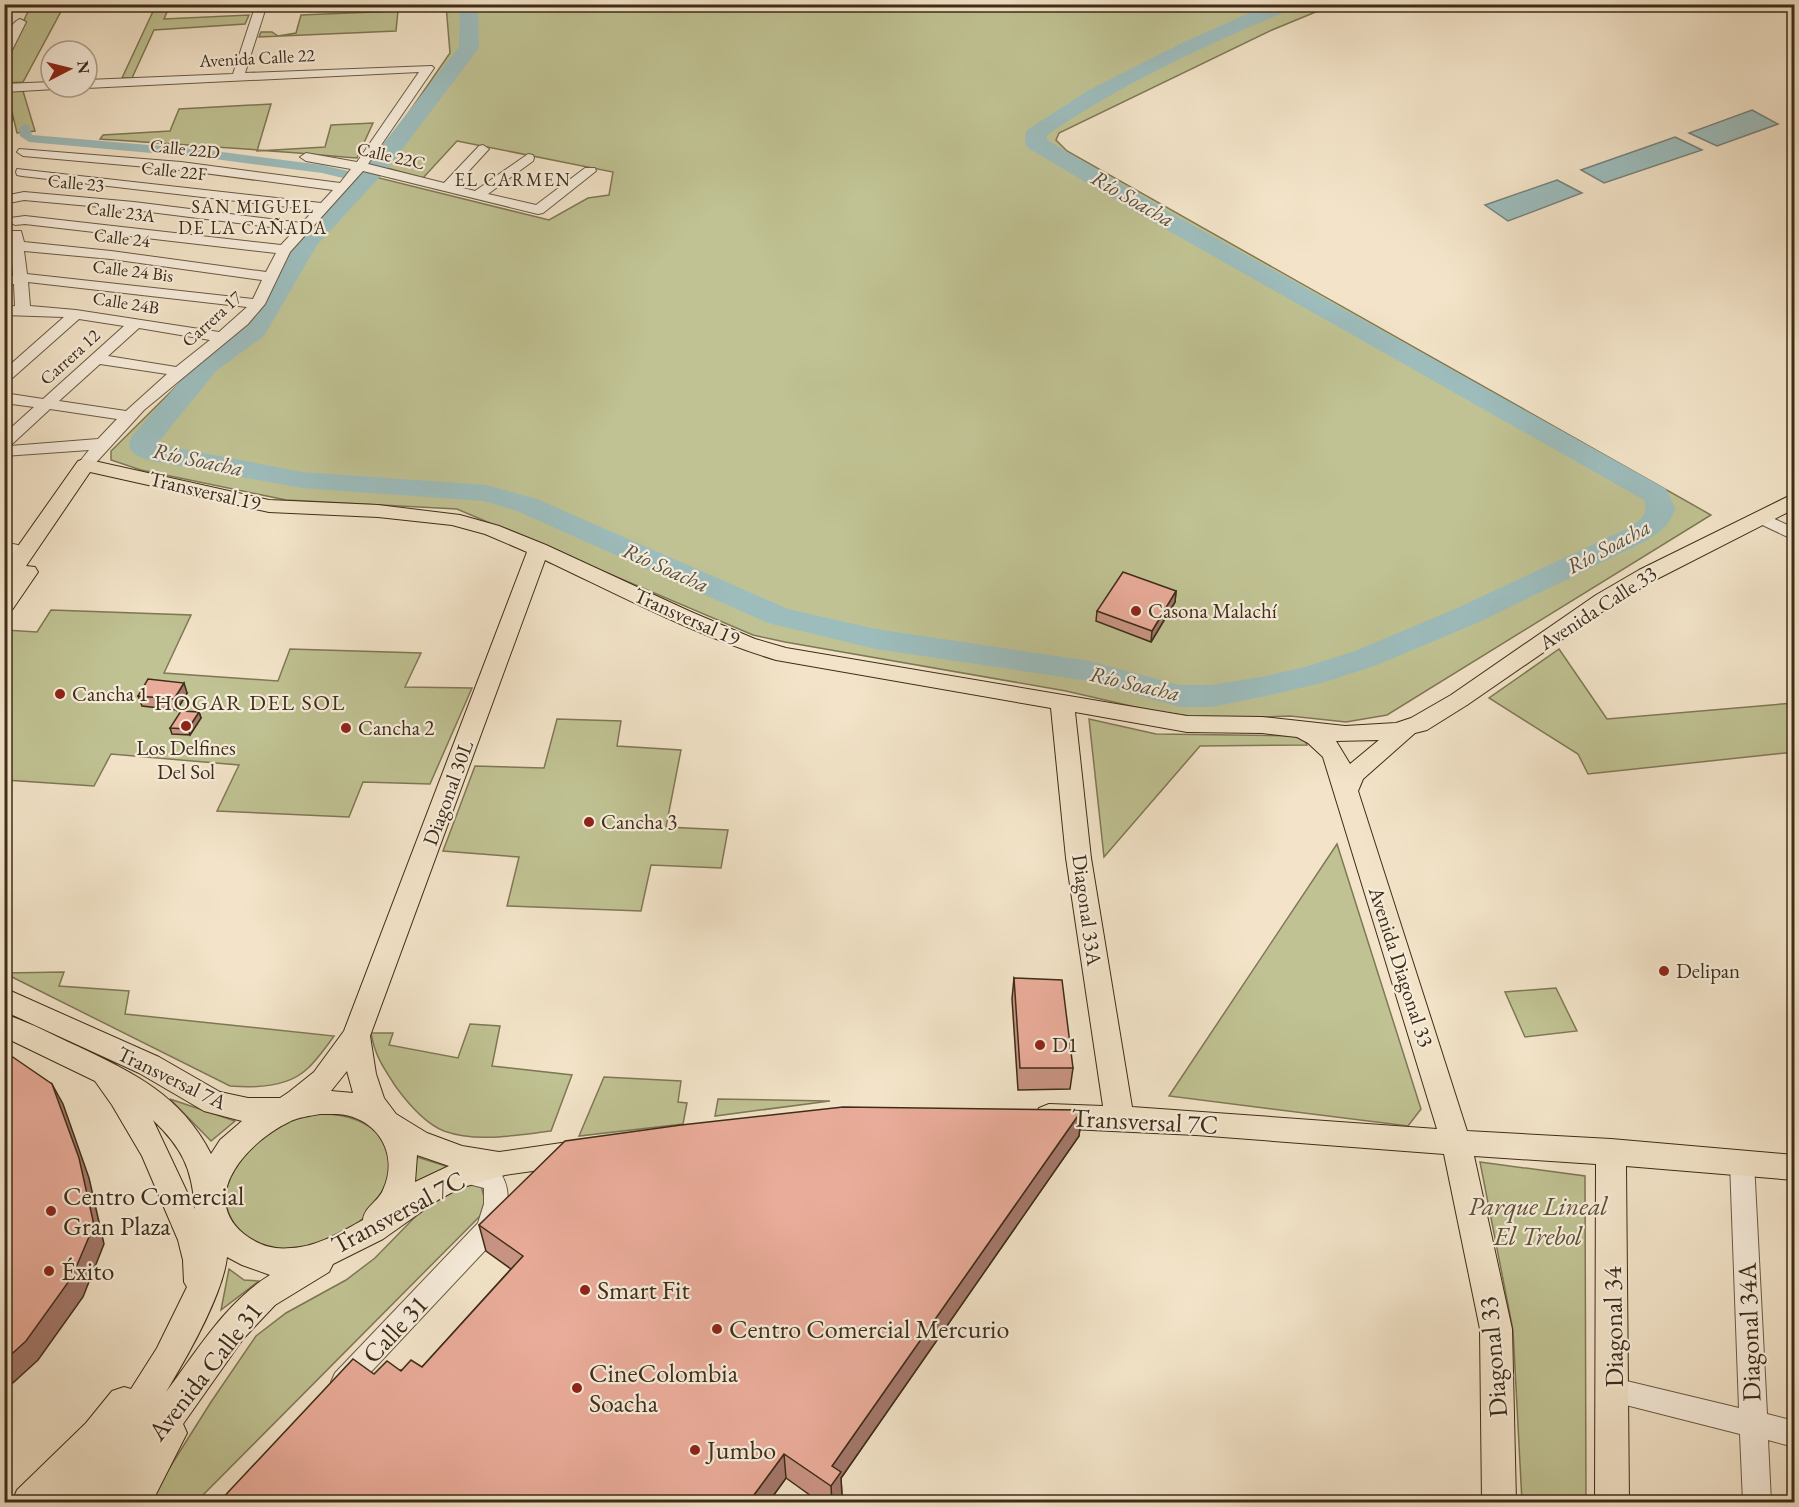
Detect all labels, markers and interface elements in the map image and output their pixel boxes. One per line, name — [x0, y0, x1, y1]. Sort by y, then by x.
north arrow — [39, 39, 99, 99]
street label: Avenida Calle 22 — [197, 43, 316, 72]
text: N — [72, 60, 95, 75]
street label: Calle 22D — [149, 133, 221, 164]
street label: Calle 22C — [355, 137, 427, 175]
street label: Calle 22F — [140, 156, 208, 185]
water label: Río Soacha — [1086, 163, 1180, 234]
district label: EL CARMEN — [455, 168, 571, 191]
street label: Calle 23 — [47, 169, 105, 196]
district label: SAN MIGUEL DE LA CAÑADA — [178, 195, 328, 239]
street label: Calle 23A — [85, 196, 157, 227]
street label: Calle 24 — [93, 223, 152, 252]
street label: Calle 24 Bis — [92, 254, 175, 287]
street label: Carrera 17 — [177, 285, 247, 352]
street label: Calle 24B — [91, 286, 161, 319]
street label: Carrera 12 — [35, 323, 105, 390]
water label: Río Soacha — [150, 436, 246, 483]
street label: Transversal 19 — [147, 465, 264, 516]
water label: Río Soacha — [1561, 512, 1655, 581]
water label: Río Soacha — [618, 536, 713, 599]
street label: Avenida Calle 33 — [1533, 559, 1662, 656]
street label: Transversal 19 — [630, 581, 745, 652]
place label: Casona Malachí — [1148, 597, 1278, 624]
marker: Casona Malachí — [1129, 604, 1143, 618]
water label: Río Soacha — [1087, 659, 1183, 708]
place label: Cancha 1 — [72, 680, 148, 707]
marker: Cancha 1 — [53, 687, 67, 701]
district label: HOGAR DEL SOL — [154, 688, 346, 717]
place label: Cancha 2 — [358, 714, 434, 741]
marker: Los Delfines Del Sol — [179, 719, 193, 733]
marker: Cancha 2 — [339, 721, 353, 735]
place label: Los Delfines Del Sol — [136, 734, 236, 785]
street label: Diagonal 30L — [416, 736, 479, 849]
place label: Cancha 3 — [601, 808, 677, 835]
marker: Cancha 3 — [582, 815, 596, 829]
street label: Diagonal 33A — [1066, 852, 1109, 968]
street label: Avenida Diagonal 33 — [1363, 882, 1440, 1050]
place label: Delipan — [1676, 957, 1740, 984]
marker: Delipan — [1657, 964, 1671, 978]
place label: D1 — [1052, 1031, 1078, 1058]
marker: D1 — [1033, 1038, 1047, 1052]
street label: Transversal 7A — [113, 1040, 232, 1116]
street label: Transversal 7C — [1071, 1100, 1219, 1142]
street label: Transversal 7C — [325, 1163, 471, 1261]
place label: Centro Comercial Gran Plaza — [63, 1179, 244, 1243]
park label: Parque Lineal El Trebol — [1468, 1189, 1608, 1253]
marker: Centro Comercial Gran Plaza — [44, 1204, 58, 1218]
place label: Éxito — [61, 1254, 114, 1288]
street label: Diagonal 34A — [1730, 1261, 1768, 1402]
marker: Éxito — [42, 1264, 56, 1278]
street label: Diagonal 34 — [1595, 1266, 1631, 1388]
place label: Smart Fit — [597, 1273, 690, 1307]
marker: Smart Fit — [578, 1283, 592, 1297]
street label: Calle 31 — [355, 1288, 435, 1370]
street label: Avenida Calle 31 — [139, 1295, 270, 1448]
street label: Diagonal 33 — [1471, 1295, 1515, 1419]
place label: Centro Comercial Mercurio — [729, 1312, 1009, 1346]
marker: Centro Comercial Mercurio — [710, 1322, 724, 1336]
place label: CineColombia Soacha — [589, 1356, 739, 1420]
marker: CineColombia Soacha — [570, 1381, 584, 1395]
place label: Jumbo — [705, 1433, 776, 1467]
marker: Jumbo — [688, 1443, 702, 1457]

